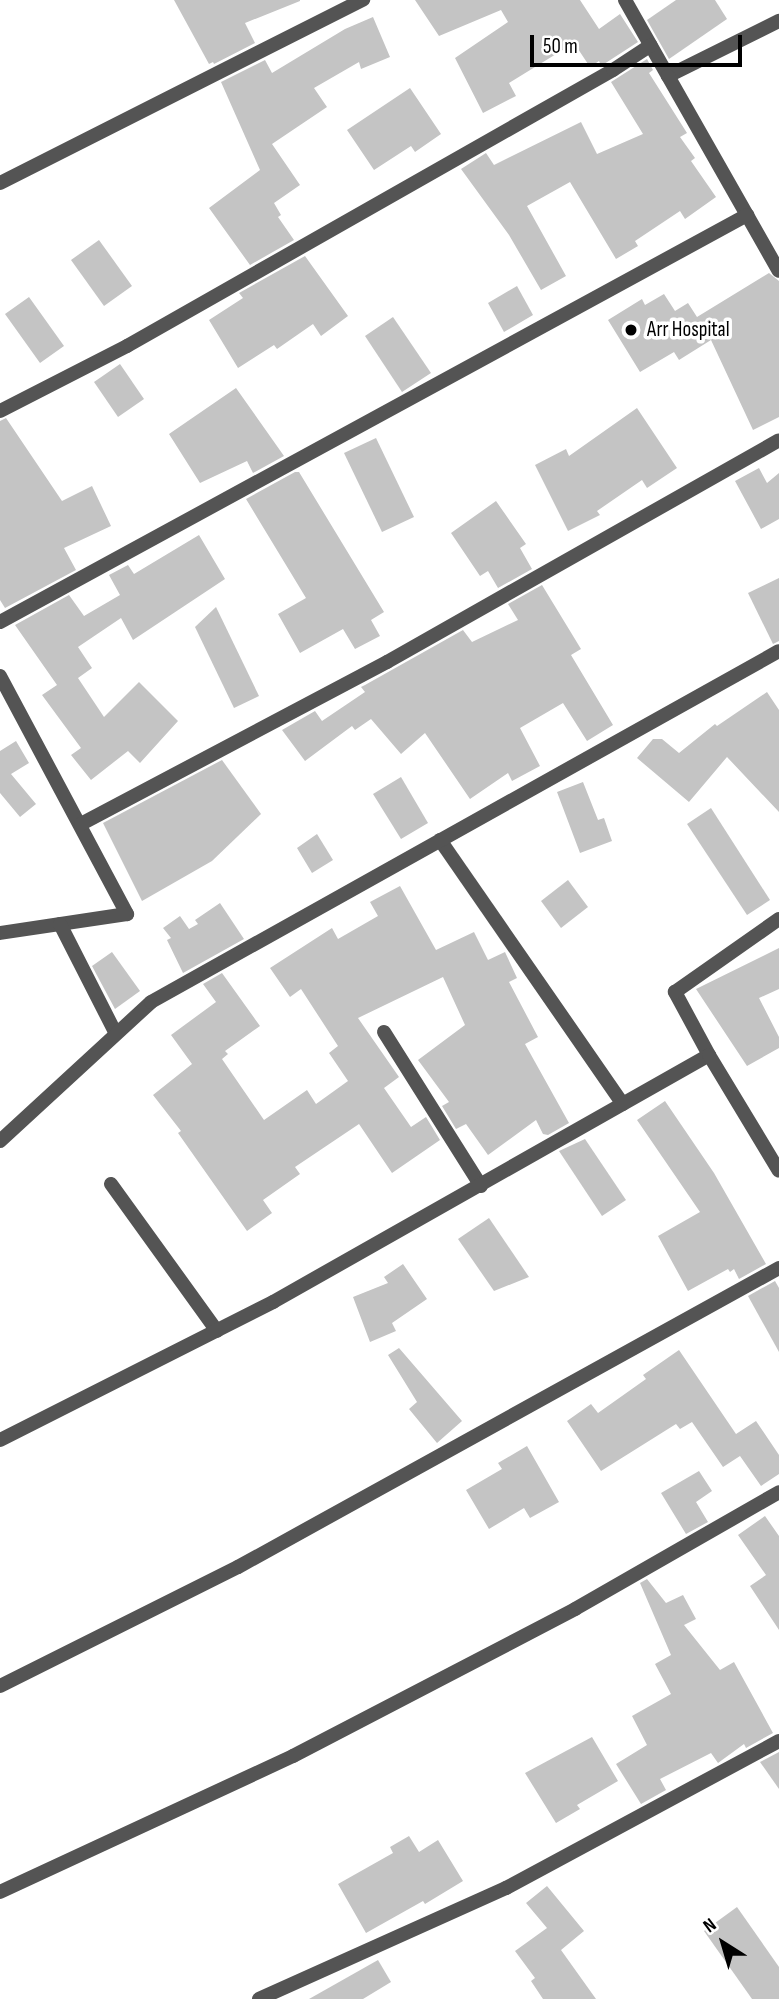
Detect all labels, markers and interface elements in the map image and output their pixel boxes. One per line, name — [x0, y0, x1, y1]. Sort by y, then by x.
scale bar — [534, 21, 746, 65]
text: 50 m — [543, 34, 578, 59]
place label: Arr Hospital — [647, 317, 730, 343]
marker: Arr Hospital — [621, 320, 641, 340]
north arrow — [688, 1908, 758, 1978]
text: N — [699, 1914, 721, 1938]

